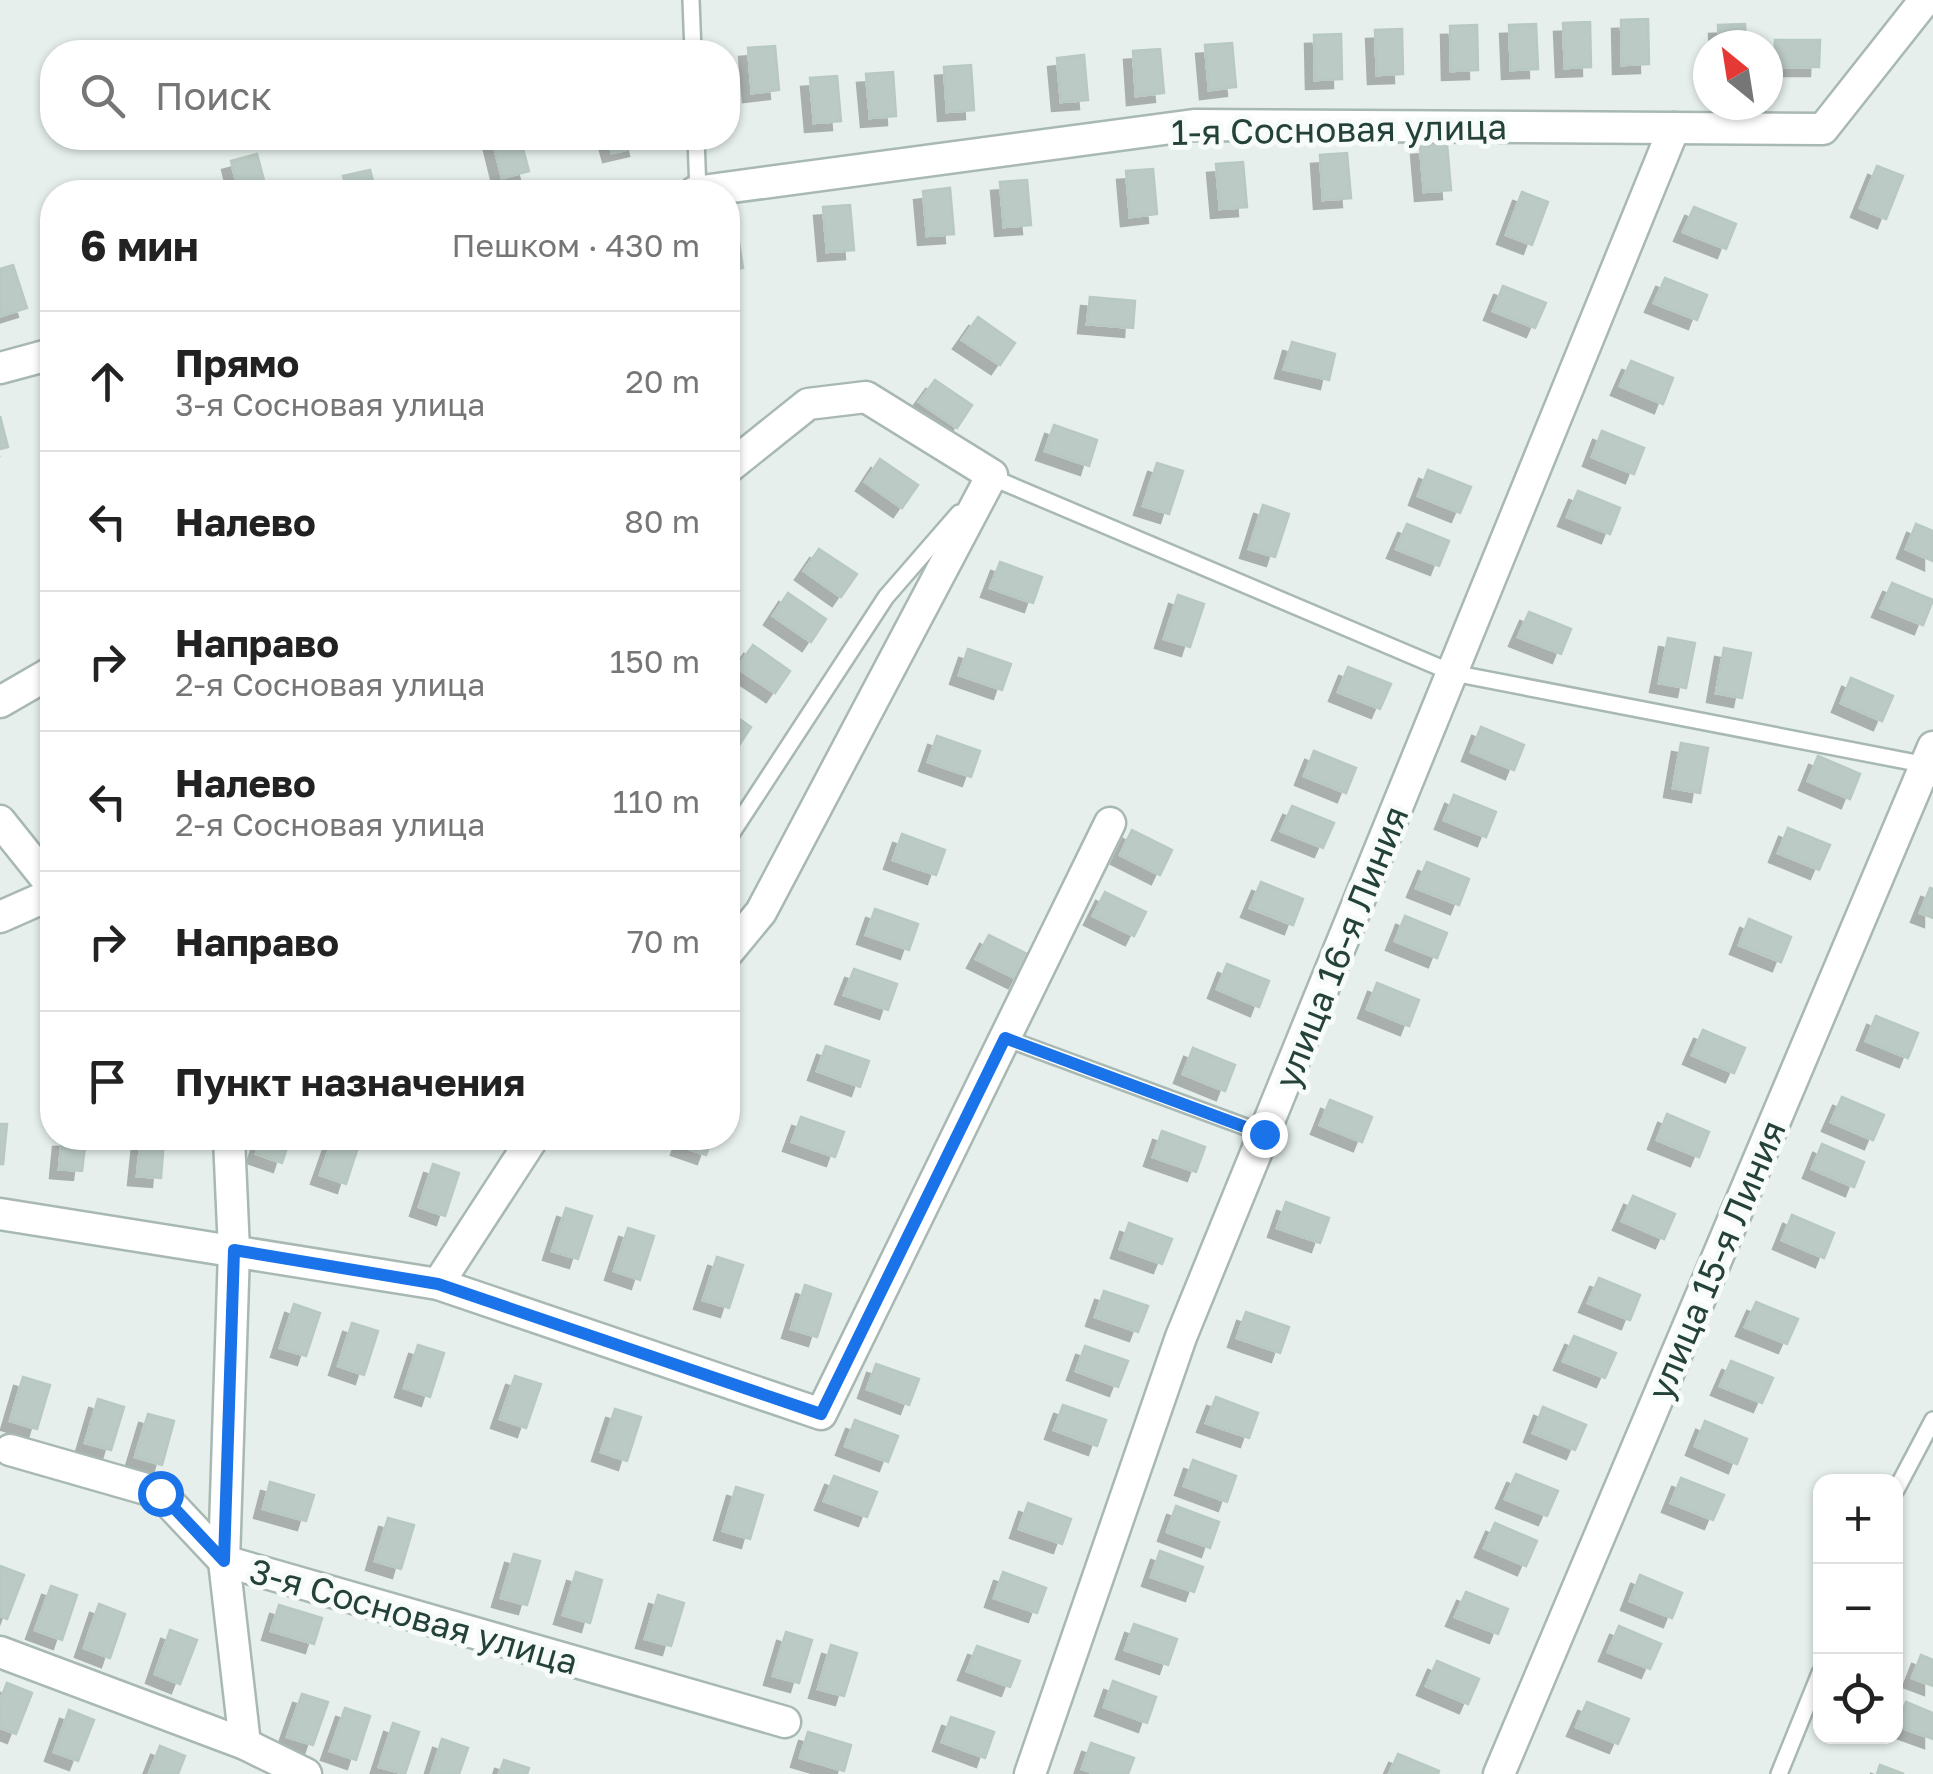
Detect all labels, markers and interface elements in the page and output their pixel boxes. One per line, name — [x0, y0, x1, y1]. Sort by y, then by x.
north arrow — [1693, 30, 1783, 120]
search box — [40, 40, 740, 150]
icon: search — [75, 68, 130, 123]
text: Поиск — [155, 73, 272, 118]
street label: 1-я Сосновая улица — [1171, 105, 1507, 153]
text: 6 мин — [80, 220, 199, 270]
text: Пешком · 430 m — [452, 226, 700, 264]
text: Прямо — [175, 340, 299, 385]
icon: ahead — [80, 354, 135, 409]
text: 20 m — [625, 362, 700, 400]
text: 3-я Сосновая улица — [175, 385, 485, 423]
icon: left — [80, 494, 135, 549]
text: Налево — [175, 499, 316, 544]
text: 80 m — [624, 502, 700, 540]
text: Направо — [175, 620, 339, 665]
icon: right — [80, 634, 135, 689]
text: 150 m — [610, 642, 700, 680]
text: 2-я Сосновая улица — [175, 665, 485, 703]
text: Налево — [175, 760, 316, 805]
icon: left — [80, 774, 135, 829]
text: 110 m — [613, 782, 700, 820]
street label: улица 16-я Линия — [1265, 800, 1417, 1094]
text: 2-я Сосновая улица — [175, 805, 485, 843]
icon: right — [80, 914, 135, 969]
text: Направо — [175, 919, 339, 964]
text: 70 m — [627, 922, 700, 960]
icon: arrive — [80, 1054, 135, 1109]
text: Пункт назначения — [175, 1059, 525, 1104]
route end — [1242, 1112, 1288, 1158]
street label: улица 15-я Линия — [1638, 1114, 1794, 1406]
route start — [138, 1471, 184, 1517]
map controls — [1813, 1474, 1903, 1744]
button: + — [1813, 1474, 1903, 1564]
street label: 3-я Сосновая улица — [245, 1549, 583, 1683]
button: − — [1813, 1564, 1903, 1654]
button: locate — [1813, 1654, 1903, 1744]

